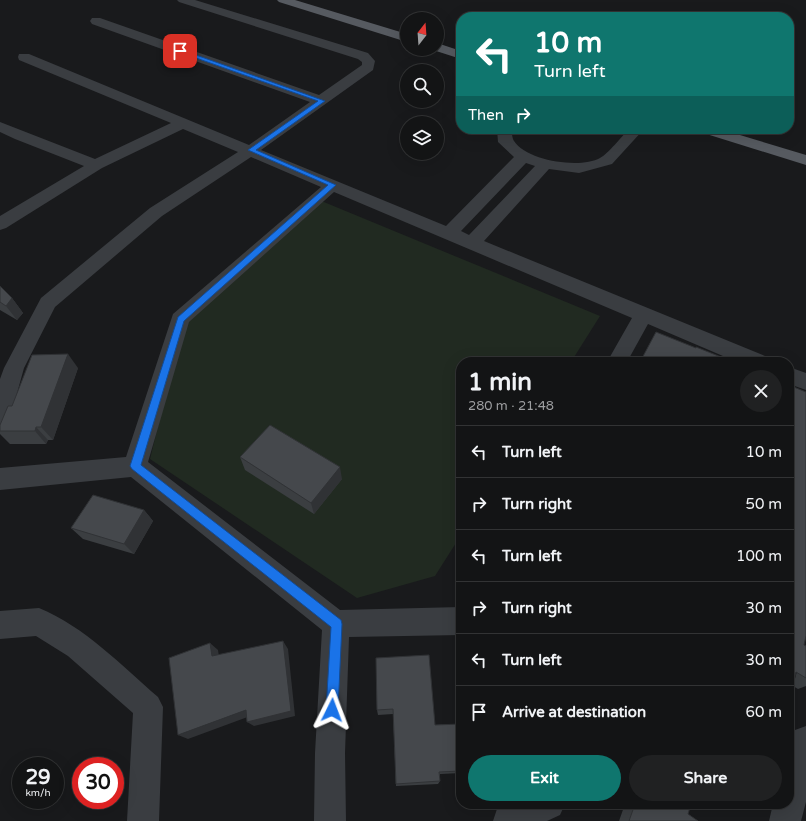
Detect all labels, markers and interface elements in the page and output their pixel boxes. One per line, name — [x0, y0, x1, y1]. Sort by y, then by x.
north arrow — [400, 12, 444, 56]
map controls — [400, 12, 444, 160]
text: 10 m — [534, 26, 602, 60]
icon: left — [468, 28, 520, 80]
pin — [163, 34, 197, 68]
icon: arrive — [169, 40, 191, 62]
text: Turn left — [534, 60, 606, 82]
button: search — [400, 64, 444, 108]
icon: right — [512, 104, 534, 126]
text: Then — [468, 106, 504, 124]
button: layers — [400, 116, 444, 160]
text: 1 min — [468, 368, 532, 397]
button: close — [740, 370, 782, 412]
text: 280 m · 21:48 — [468, 398, 554, 414]
icon: left — [468, 441, 490, 463]
text: Turn left — [502, 443, 562, 461]
text: 10 m — [745, 443, 782, 461]
icon: right — [468, 493, 490, 515]
text: Turn right — [502, 495, 572, 513]
text: 50 m — [745, 495, 782, 513]
icon: left — [468, 545, 490, 567]
text: Turn left — [502, 547, 562, 565]
text: 100 m — [736, 547, 782, 565]
icon: right — [468, 597, 490, 619]
text: Turn right — [502, 599, 572, 617]
text: 30 m — [745, 599, 782, 617]
icon: left — [468, 649, 490, 671]
text: Turn left — [502, 651, 562, 669]
text: 30 m — [745, 651, 782, 669]
position arrow — [311, 689, 353, 731]
icon: arrive — [468, 701, 490, 723]
text: Arrive at destination — [502, 703, 646, 721]
text: 60 m — [745, 703, 782, 721]
button: Exit — [468, 755, 621, 801]
button: Share — [629, 755, 782, 801]
speed limit sign: 30 — [72, 757, 124, 809]
text: 29 — [25, 766, 51, 790]
text: km/h — [25, 787, 51, 799]

